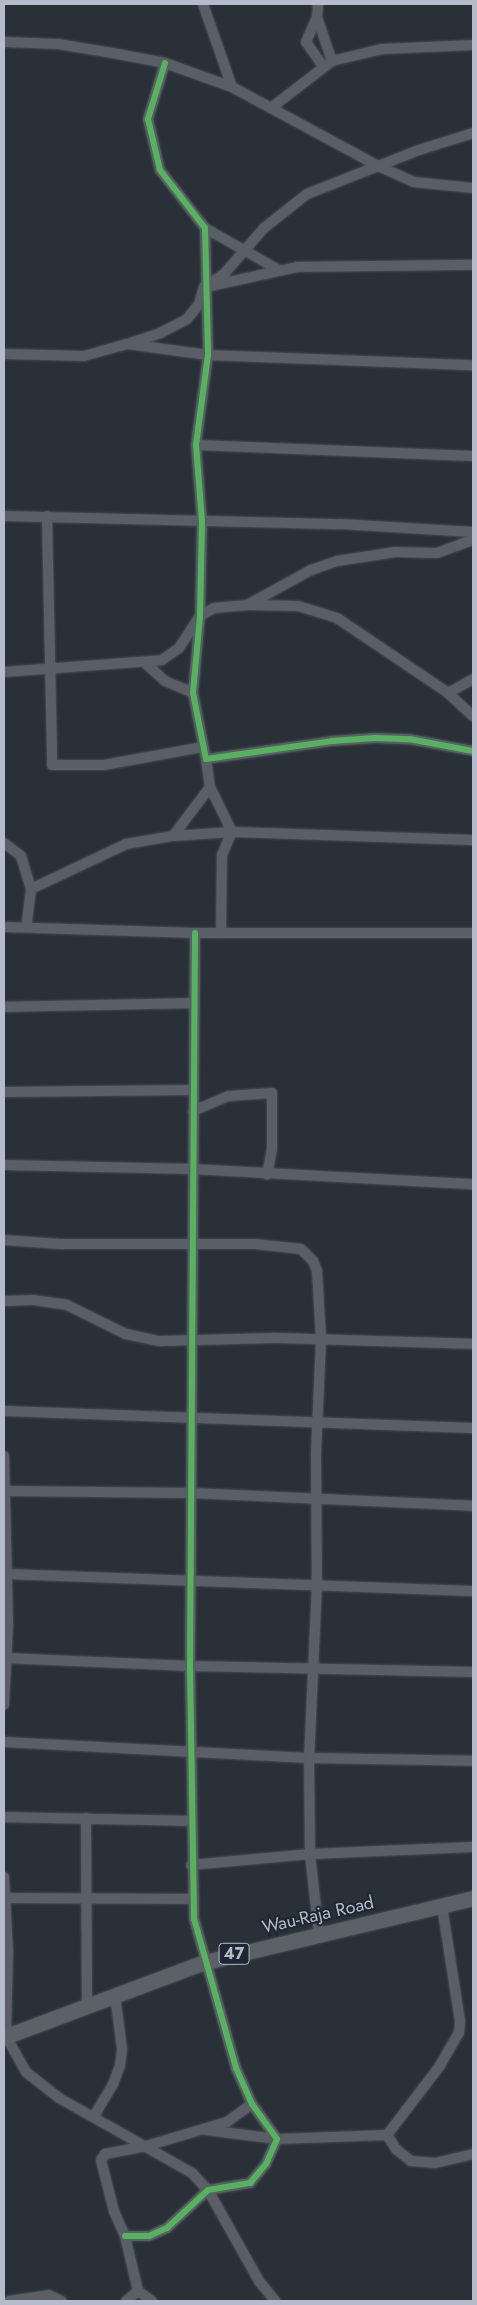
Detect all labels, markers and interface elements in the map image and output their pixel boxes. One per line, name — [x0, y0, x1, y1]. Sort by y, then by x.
street label: Wau-Raja Road — [260, 1892, 376, 1938]
road number: 47 — [218, 1940, 250, 1968]

